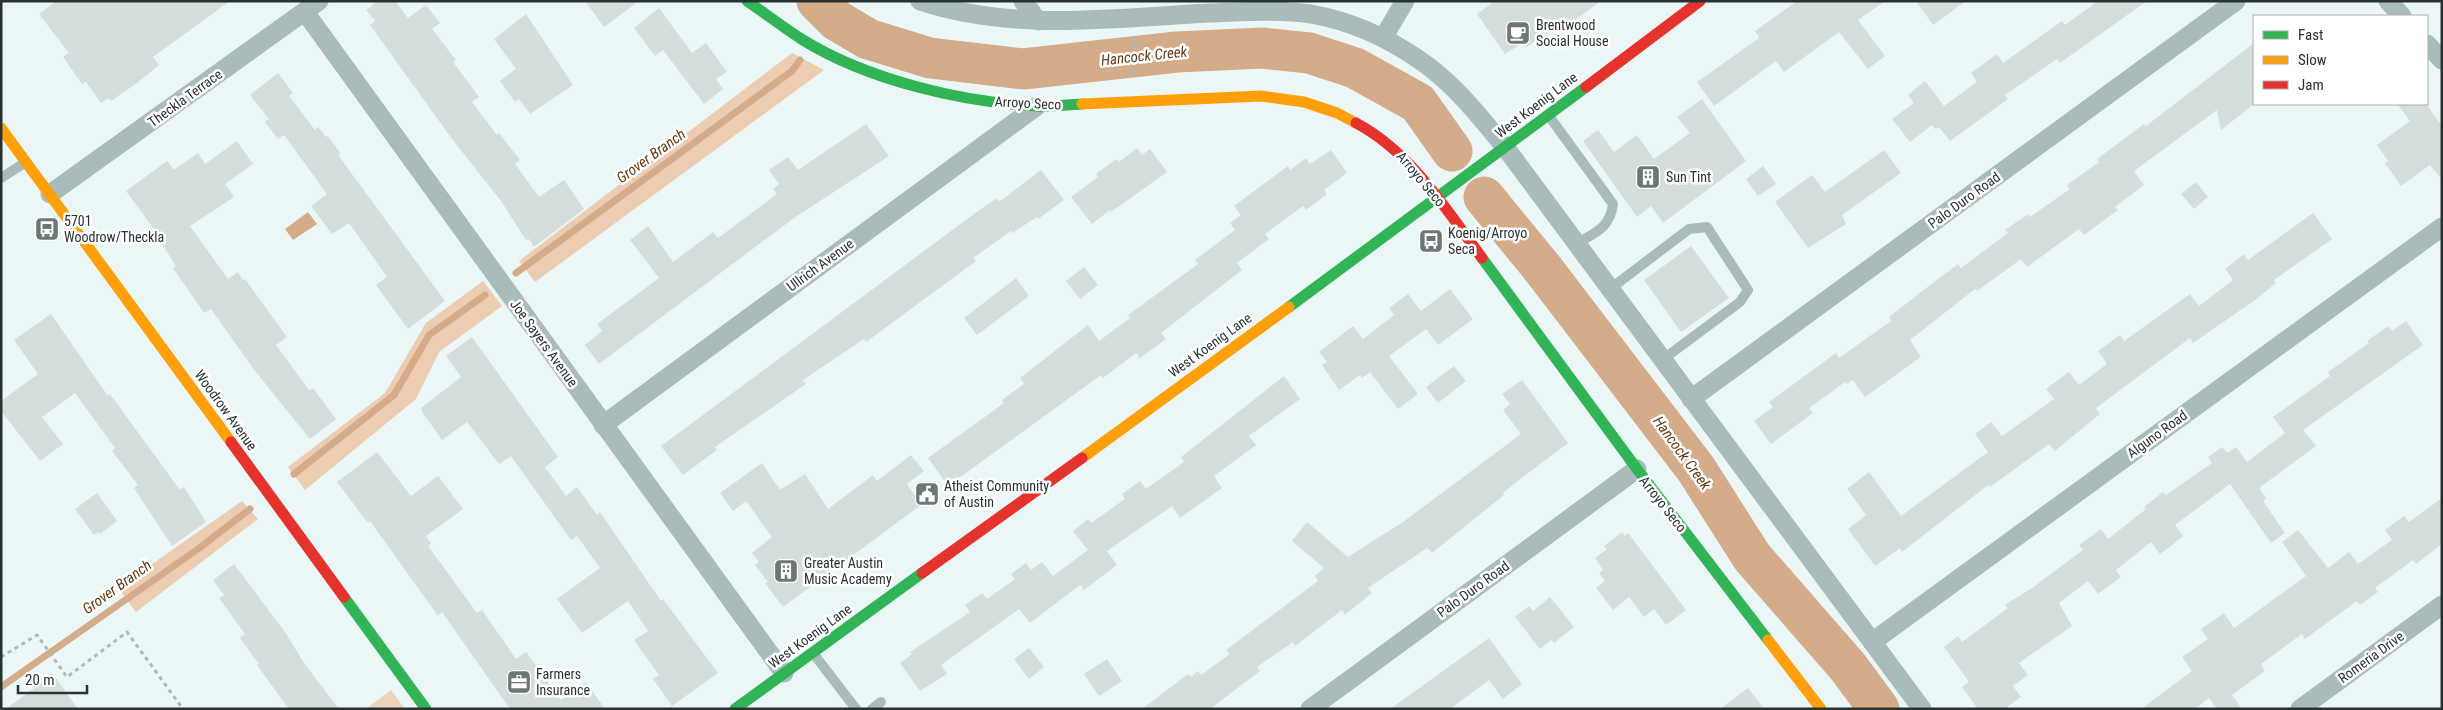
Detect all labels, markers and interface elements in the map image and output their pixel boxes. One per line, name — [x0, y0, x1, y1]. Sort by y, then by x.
legend — [2253, 15, 2428, 105]
place label: Brentwood Social House — [1536, 17, 1609, 49]
cafe icon: Brentwood Social House — [1505, 20, 1531, 46]
text: Fast — [2298, 26, 2323, 44]
water label: Hancock Creek — [1100, 42, 1188, 69]
text: Slow — [2298, 51, 2327, 69]
street label: Theckla Terrace — [145, 66, 225, 130]
street label: West Koenig Lane — [1492, 69, 1581, 141]
text: Jam — [2298, 76, 2324, 94]
street label: Arroyo Seco — [994, 93, 1062, 113]
water label: Grover Branch — [613, 125, 689, 187]
street label: Arroyo Seco — [1393, 148, 1449, 210]
building icon: Sun Tint — [1635, 164, 1661, 190]
place label: Sun Tint — [1666, 169, 1711, 185]
street label: Palo Duro Road — [1925, 169, 2003, 231]
place label: 5701 Woodrow/Theckla — [64, 213, 164, 245]
bus stop icon: 5701 Woodrow/Theckla — [34, 216, 60, 242]
place label: Koenig/Arroyo Seca — [1448, 225, 1527, 257]
bus stop icon: Koenig/Arroyo Seca — [1418, 228, 1444, 254]
street label: Ullrich Avenue — [784, 235, 857, 295]
street label: Joe Sayers Avenue — [507, 296, 581, 390]
street label: West Koenig Lane — [1165, 309, 1255, 380]
street label: Woodrow Avenue — [192, 367, 261, 454]
street label: Alguno Road — [2124, 407, 2190, 461]
water label: Hancock Creek — [1649, 413, 1715, 494]
street label: Arroyo Seco — [1636, 473, 1690, 535]
place label: Atheist Community of Austin — [944, 478, 1049, 510]
public building icon: Atheist Community of Austin — [914, 481, 940, 507]
place label: Greater Austin Music Academy — [804, 555, 892, 587]
water label: Grover Branch — [79, 556, 155, 618]
building icon: Greater Austin Music Academy — [773, 558, 799, 584]
street label: Palo Duro Road — [1434, 558, 1512, 620]
street label: West Koenig Lane — [765, 600, 855, 671]
street label: Romeria Drive — [2335, 628, 2407, 686]
scale bar — [18, 662, 86, 694]
place label: Farmers Insurance — [536, 666, 590, 698]
office icon: Farmers Insurance — [506, 669, 532, 695]
text: 20 m — [25, 671, 55, 689]

